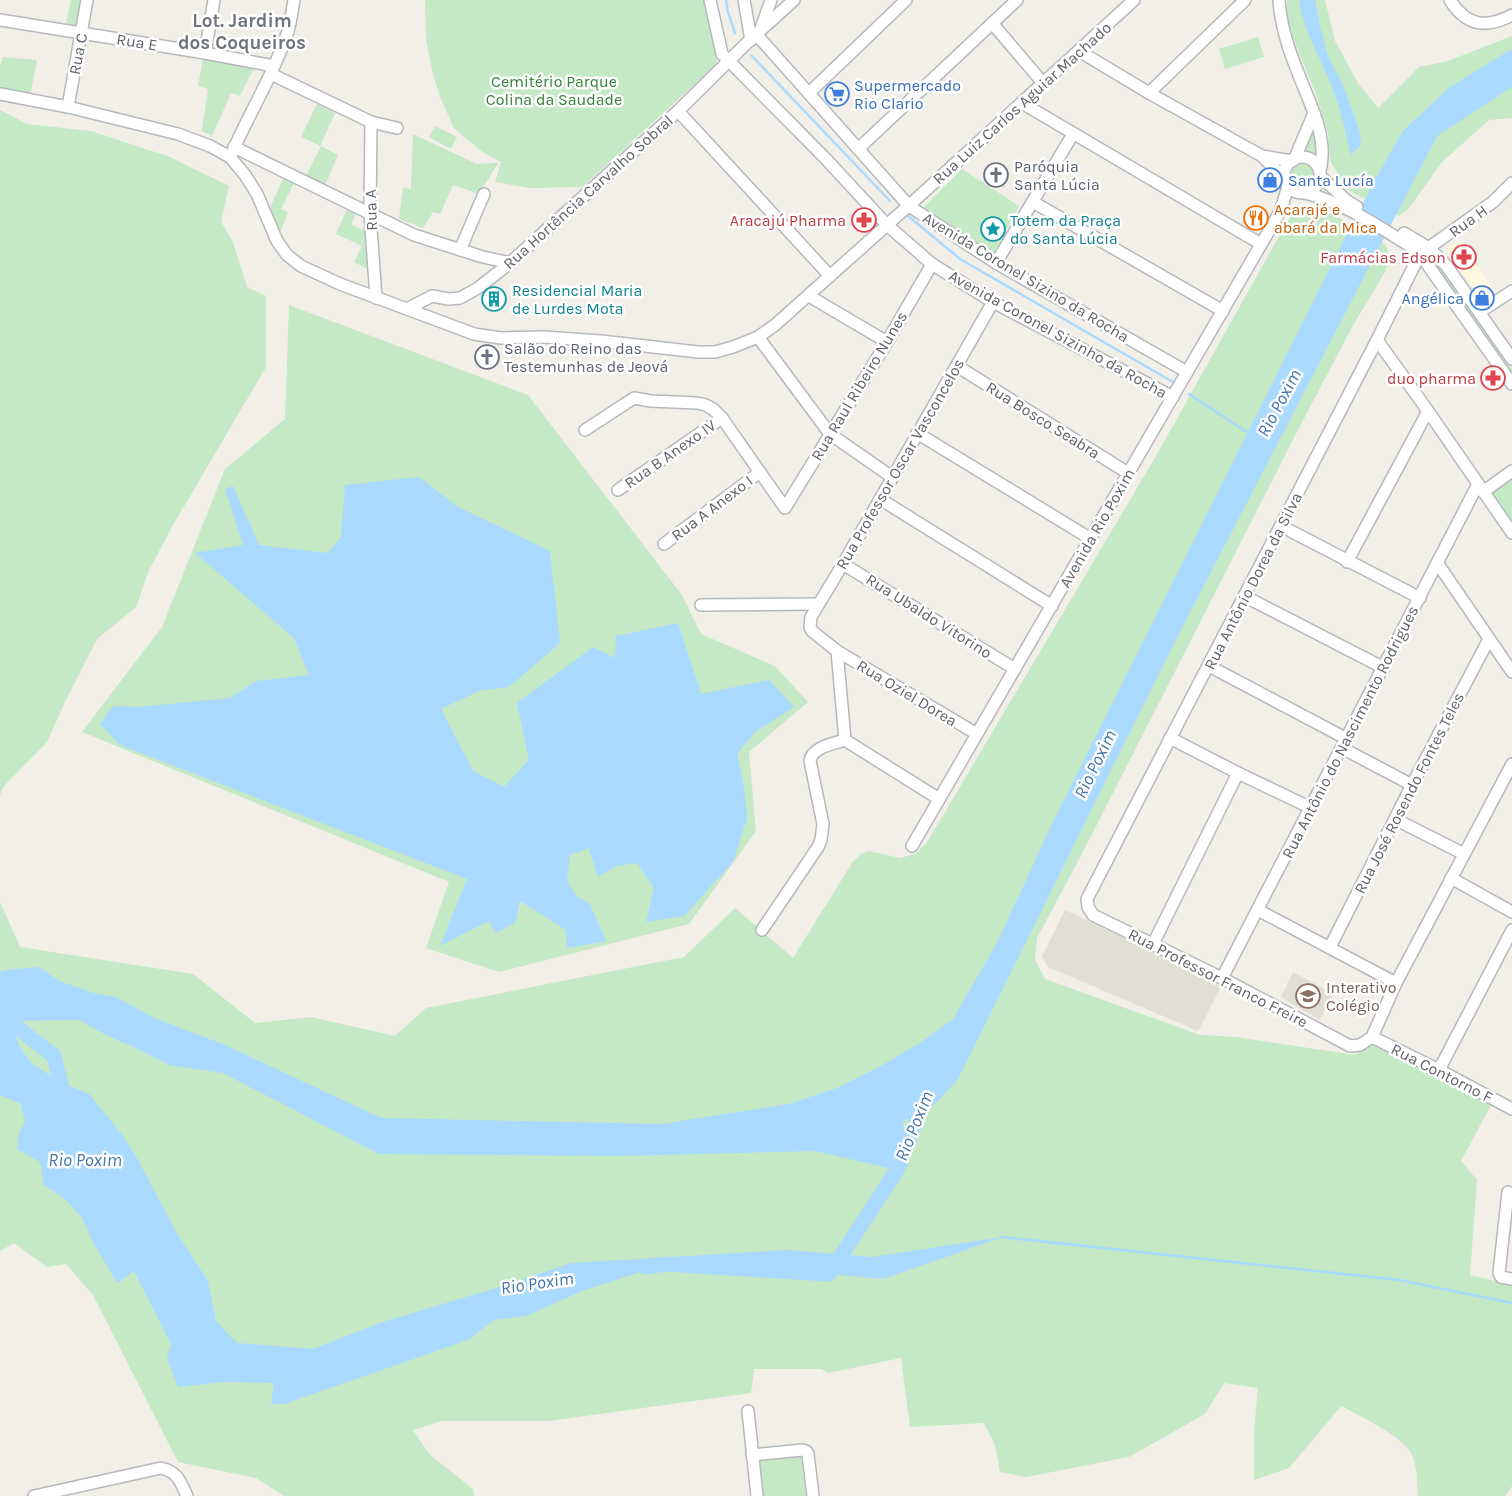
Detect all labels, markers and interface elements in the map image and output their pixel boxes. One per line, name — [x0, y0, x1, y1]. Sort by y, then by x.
district label: Lot. Jardim dos Coqueiros — [178, 10, 306, 54]
street label: Rua Luiz Carlos Aguiar Machado — [929, 18, 1115, 188]
street label: Rua E — [115, 29, 159, 55]
street label: Rua C — [65, 31, 91, 76]
park label: Cemitério Parque Colina da Saudade — [486, 72, 622, 109]
place label: Supermercado Rio Clario — [854, 76, 961, 113]
supermarket icon: Supermercado Rio Clario — [824, 81, 850, 107]
street label: Rua Hortência Carvalho Sobral — [499, 111, 677, 273]
place label: Paróquia Santa Lúcia — [1014, 157, 1100, 194]
church icon: Paróquia Santa Lúcia — [983, 162, 1009, 188]
shop icon: Santa Lucía — [1257, 167, 1283, 193]
place label: Santa Lucía — [1288, 171, 1374, 190]
street label: Rua A — [361, 189, 381, 231]
place label: Acarajé e abará da Mica — [1274, 200, 1377, 237]
street label: Rua H — [1445, 201, 1491, 241]
restaurant icon: Acarajé e abará da Mica — [1243, 205, 1269, 231]
pharmacy icon: Aracajú Pharma — [851, 207, 877, 233]
street label: Avenida Coronel Sizino da Rocha — [919, 208, 1133, 346]
place label: Aracajú Pharma — [730, 211, 846, 230]
place label: Totem da Praça do Santa Lúcia — [1010, 211, 1121, 248]
place icon: Totem da Praça do Santa Lúcia — [980, 216, 1006, 242]
pharmacy icon: Farmácias Edson — [1451, 244, 1477, 270]
place label: Farmácias Edson — [1320, 248, 1446, 267]
street label: Avenida Coronel Sizinho da Rocha — [945, 266, 1171, 402]
place label: Residencial Maria de Lurdes Mota — [512, 281, 642, 318]
shop icon: Angélica — [1469, 285, 1495, 311]
building icon: Residencial Maria de Lurdes Mota — [481, 286, 507, 312]
place label: Angélica — [1402, 289, 1464, 308]
street label: Rua Raul Ribeiro Nunes — [807, 308, 911, 464]
place label: Salão do Reino das Testemunhas de Jeová — [504, 339, 668, 376]
church icon: Salão do Reino das Testemunhas de Jeová — [474, 344, 500, 370]
street label: Rua Professor Oscar Vasconcelos — [832, 355, 968, 573]
water label: Rio Poxim — [1252, 365, 1306, 441]
pharmacy icon: duo pharma — [1480, 365, 1506, 391]
place label: duo pharma — [1387, 369, 1476, 388]
street label: Rua Bosco Seabra — [983, 377, 1103, 463]
street label: Rua B Anexo IV — [621, 415, 719, 493]
street label: Avenida Rio Poxim — [1055, 465, 1139, 591]
street label: Rua A Anexo I — [667, 471, 757, 545]
street label: Rua Antônio Dorea da Silva — [1200, 489, 1306, 673]
street label: Rua Ubaldo Vitorino — [863, 570, 995, 662]
street label: Rua Antônio do Nascimento Rodrigues — [1278, 602, 1422, 862]
street label: Rua Oziel Dorea — [854, 656, 960, 730]
street label: Rua José Rosendo Fontes Teles — [1350, 689, 1468, 897]
water label: Rio Poxim — [1069, 726, 1121, 802]
street label: Rua Professor Franco Freire — [1125, 924, 1311, 1032]
place label: Interativo Colégio — [1326, 978, 1397, 1015]
school or university icon: Interativo Colégio — [1295, 983, 1321, 1009]
street label: Rua Contorno F — [1388, 1039, 1496, 1107]
water label: Rio Poxim — [890, 1088, 938, 1164]
water label: Rio Poxim — [48, 1149, 122, 1171]
water label: Rio Poxim — [499, 1267, 575, 1299]

